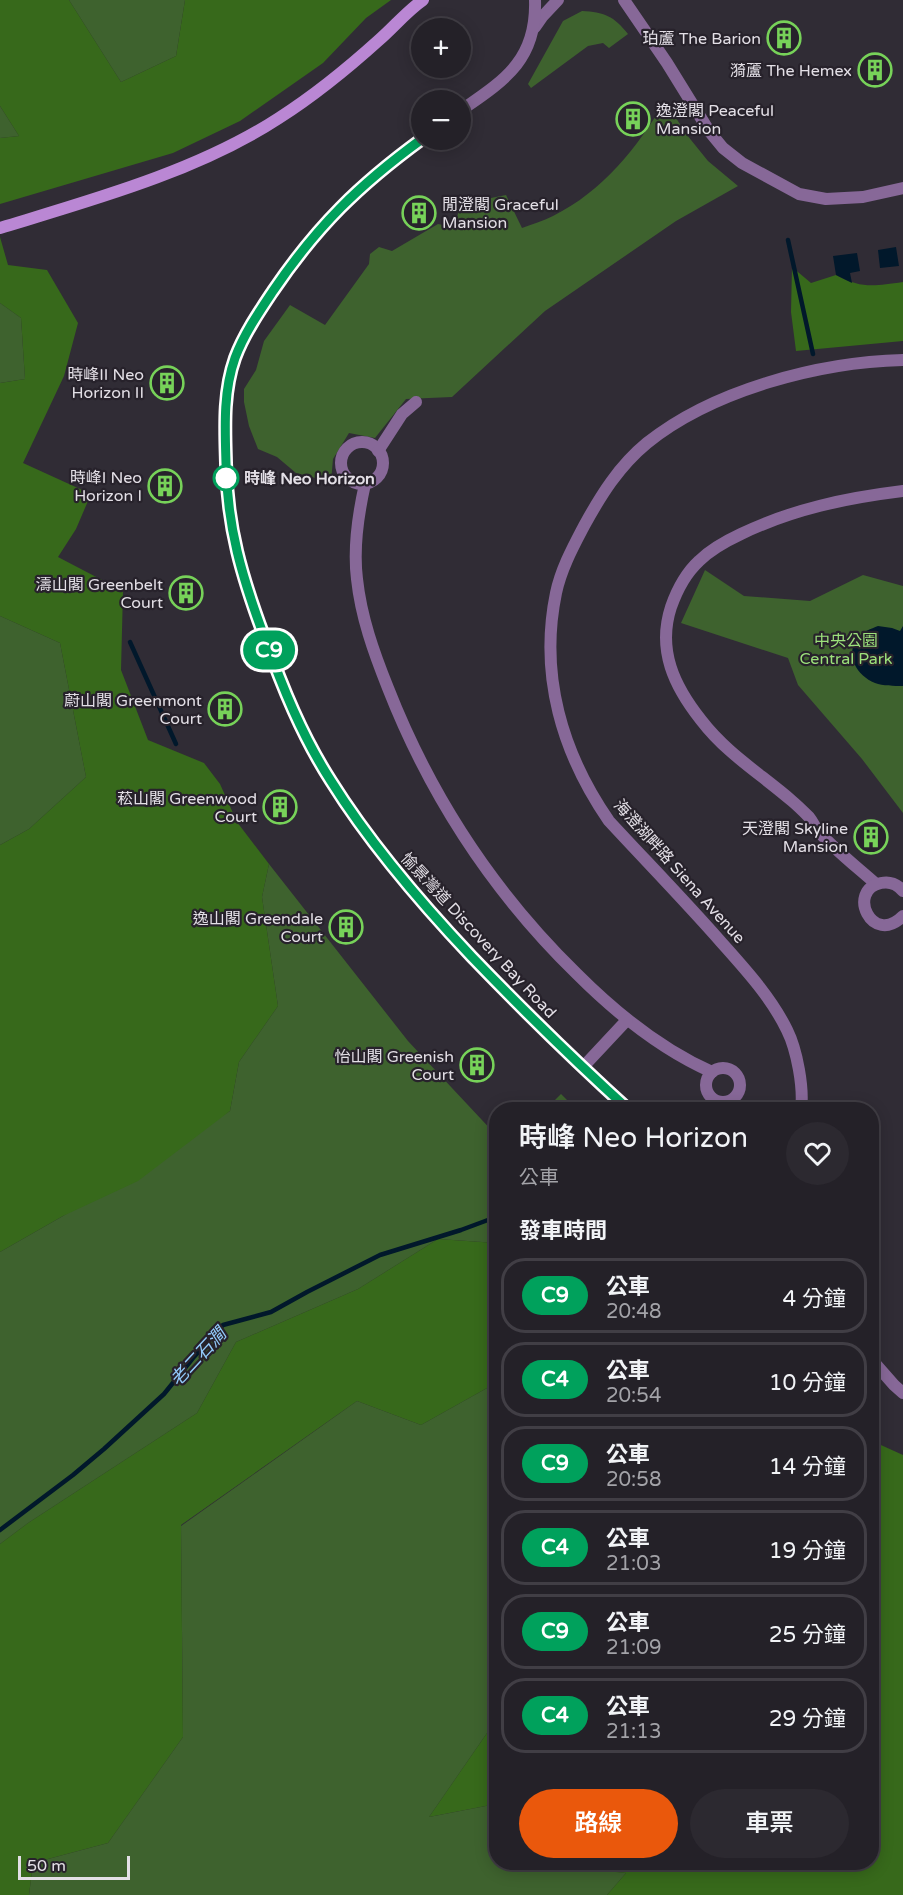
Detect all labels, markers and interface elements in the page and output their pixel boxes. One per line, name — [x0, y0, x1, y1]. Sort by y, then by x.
map controls — [411, 18, 471, 150]
button: + — [411, 18, 471, 78]
building icon: 珀蘆 The Barion — [766, 20, 802, 56]
place label: 珀蘆 The Barion — [643, 29, 761, 49]
building icon: 漪蘆 The Hemex — [857, 52, 893, 88]
place label: 漪蘆 The Hemex — [730, 61, 852, 81]
button: − — [411, 90, 471, 150]
building icon: 逸澄閣 Peaceful Mansion — [615, 101, 651, 137]
place label: 逸澄閣 Peaceful Mansion — [656, 101, 774, 139]
building icon: 閒澄閣 Graceful Mansion — [401, 195, 437, 231]
place label: 閒澄閣 Graceful Mansion — [442, 195, 559, 233]
place label: 時峰II Neo Horizon II — [67, 365, 144, 403]
building icon: 時峰II Neo Horizon II — [149, 365, 185, 401]
marker: 時峰 Neo Horizon — [213, 465, 239, 491]
place label: 時峰I Neo Horizon I — [70, 468, 142, 506]
building icon: 時峰I Neo Horizon I — [147, 468, 183, 504]
place label: 時峰 Neo Horizon — [244, 469, 375, 489]
place label: 濤山閣 Greenbelt Court — [36, 575, 163, 613]
building icon: 濤山閣 Greenbelt Court — [168, 575, 204, 611]
line badge: C9 — [242, 630, 296, 670]
park label: 中央公園 Central Park — [799, 631, 893, 669]
text: C9 — [255, 638, 283, 663]
place label: 蔚山閣 Greenmont Court — [64, 691, 202, 729]
building icon: 蔚山閣 Greenmont Court — [207, 691, 243, 727]
place label: 菘山閣 Greenwood Court — [117, 789, 257, 827]
building icon: 菘山閣 Greenwood Court — [262, 789, 298, 825]
street label: 海澄湖畔路 Siena Avenue — [609, 795, 749, 948]
place label: 天澄閣 Skyline Mansion — [742, 819, 848, 857]
building icon: 天澄閣 Skyline Mansion — [853, 819, 889, 855]
street label: 愉景灣道 Discovery Bay Road — [396, 849, 560, 1023]
place label: 逸山閣 Greendale Court — [193, 909, 323, 947]
building icon: 逸山閣 Greendale Court — [328, 909, 364, 945]
place label: 怡山閣 Greenish Court — [335, 1047, 454, 1085]
building icon: 怡山閣 Greenish Court — [459, 1047, 495, 1083]
text: 時峰 Neo Horizon — [519, 1121, 748, 1155]
button: heart — [786, 1122, 849, 1185]
text: 公車 — [519, 1166, 559, 1190]
text: 發車時間 — [519, 1218, 607, 1244]
text: 公車 — [606, 1274, 650, 1300]
text: C9 — [541, 1283, 569, 1308]
text: 4 分鐘 — [782, 1286, 846, 1312]
text: 20:48 — [606, 1300, 661, 1324]
water label: 老二石澗 — [165, 1321, 233, 1391]
text: 公車 — [606, 1358, 650, 1384]
text: C4 — [541, 1367, 569, 1392]
text: 10 分鐘 — [769, 1370, 846, 1396]
text: 20:54 — [606, 1384, 661, 1408]
text: 公車 — [606, 1442, 650, 1468]
text: C9 — [541, 1451, 569, 1476]
text: 14 分鐘 — [769, 1454, 846, 1480]
text: 20:58 — [606, 1468, 661, 1492]
text: 公車 — [606, 1526, 650, 1552]
text: C4 — [541, 1535, 569, 1560]
text: 19 分鐘 — [769, 1538, 846, 1564]
text: 21:03 — [606, 1552, 661, 1576]
text: 公車 — [606, 1610, 650, 1636]
text: C9 — [541, 1619, 569, 1644]
text: 25 分鐘 — [769, 1622, 846, 1648]
text: 21:09 — [606, 1636, 661, 1660]
text: 公車 — [606, 1694, 650, 1720]
text: C4 — [541, 1703, 569, 1728]
text: 29 分鐘 — [769, 1706, 846, 1732]
text: 21:13 — [606, 1720, 661, 1744]
button: 路線 — [519, 1789, 678, 1858]
button: 車票 — [690, 1789, 849, 1858]
scale bar — [18, 1853, 130, 1880]
text: 50 m — [27, 1856, 66, 1876]

